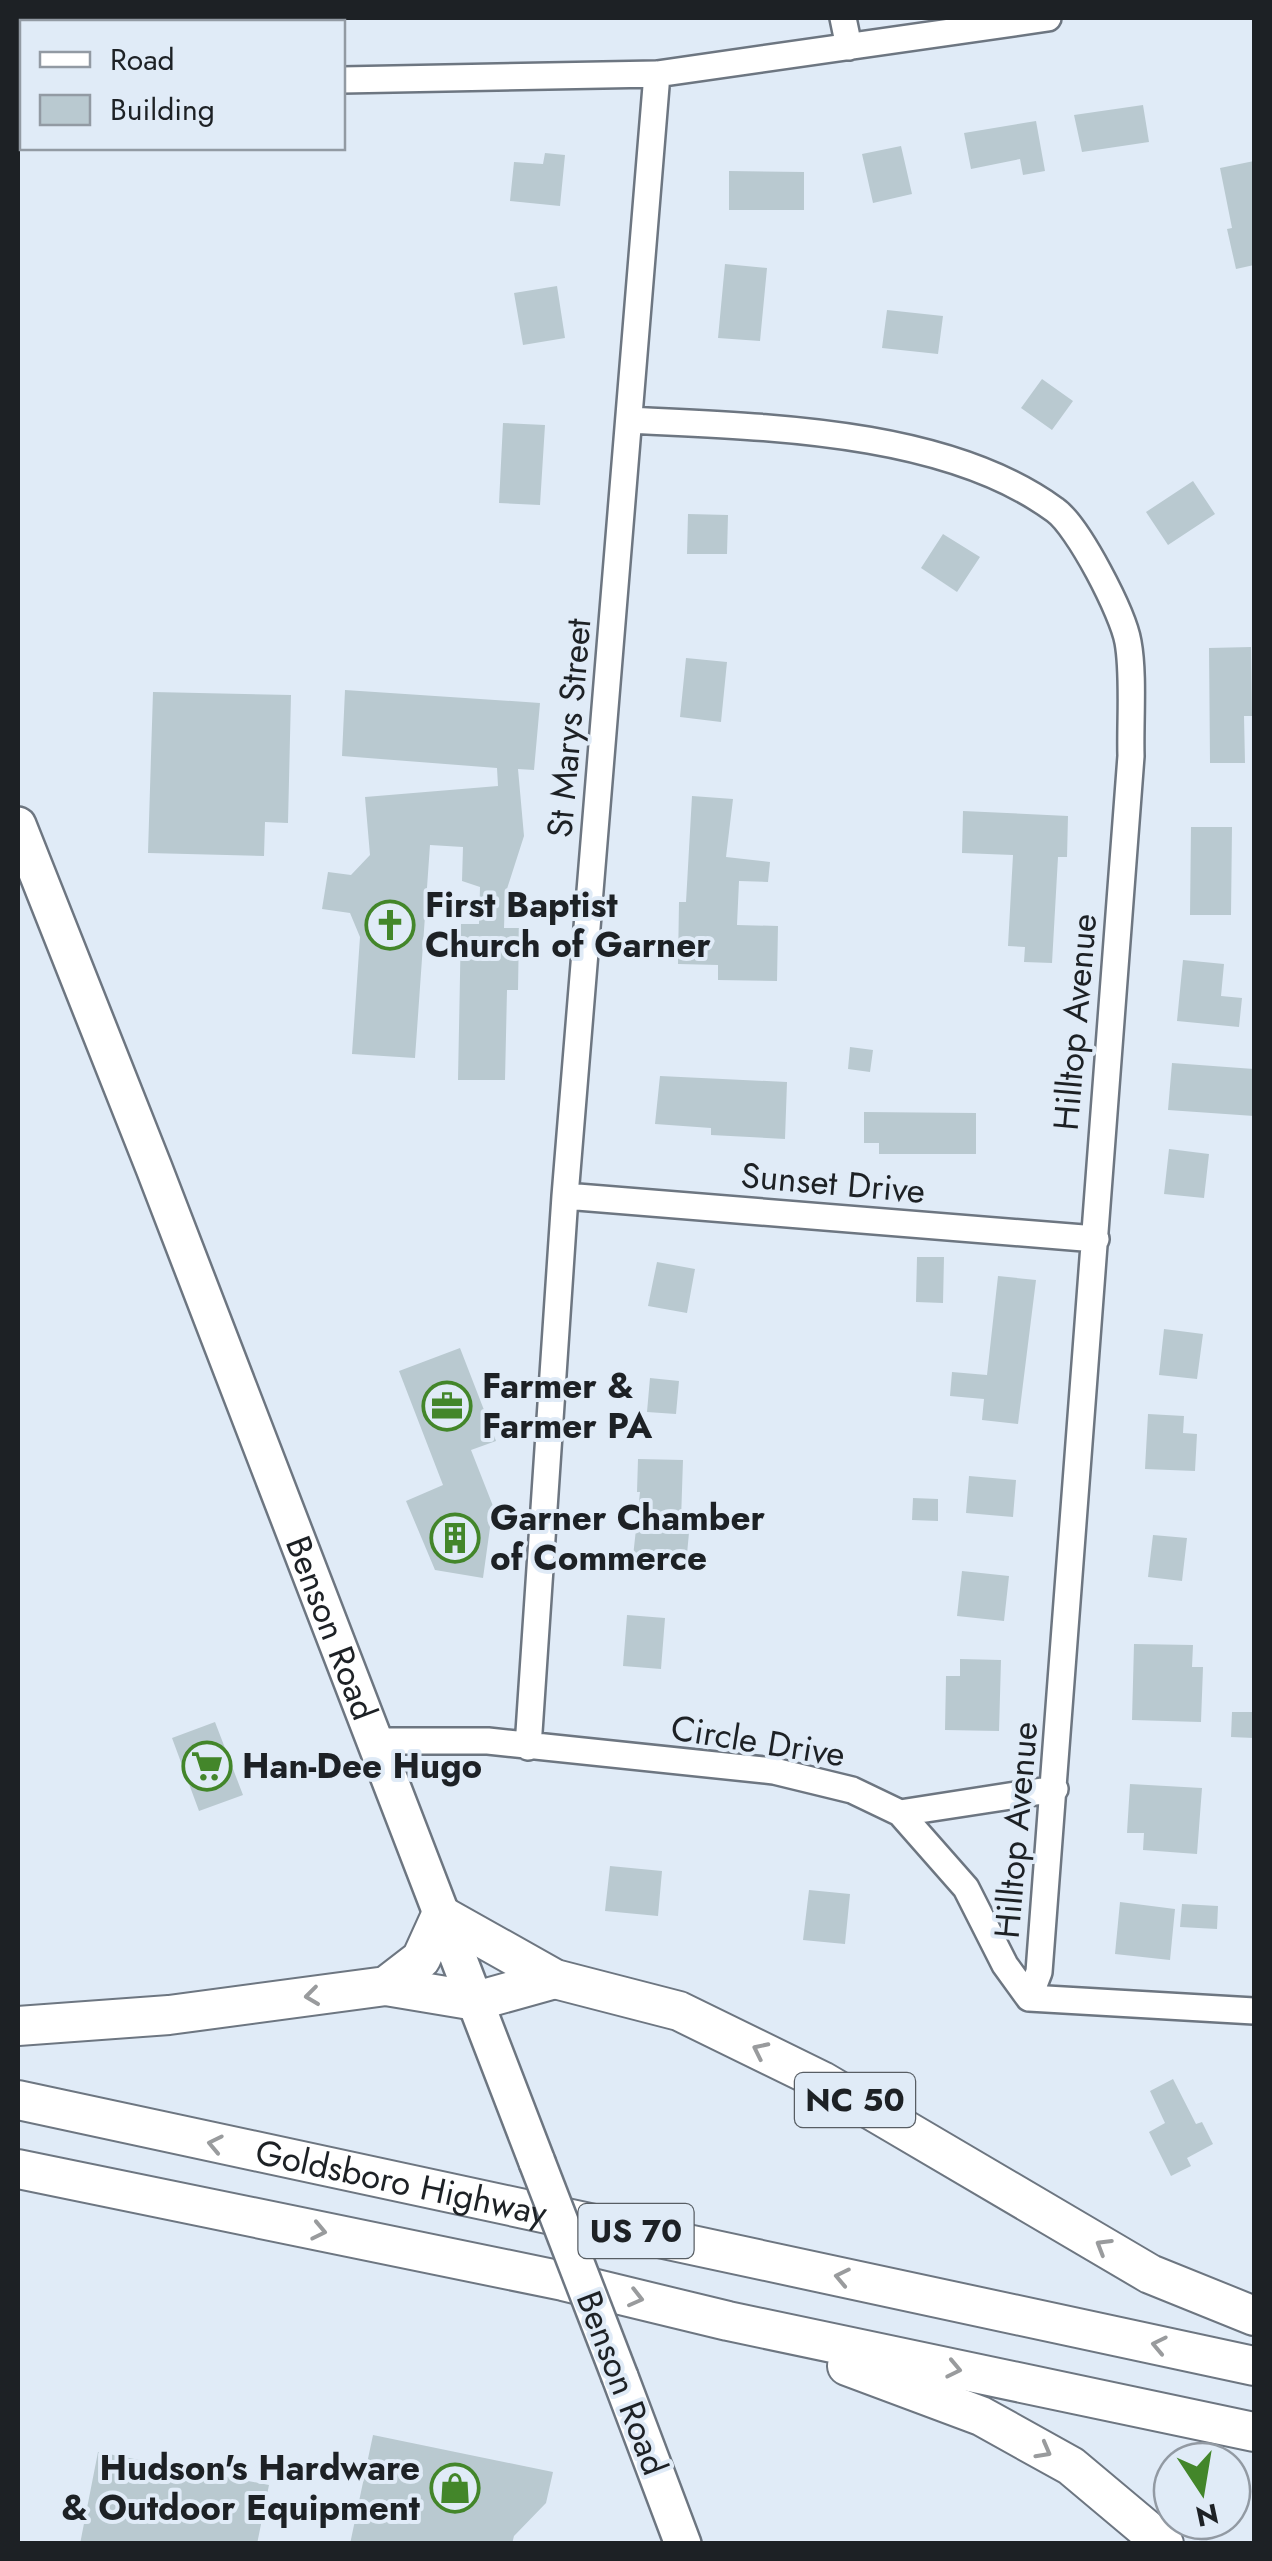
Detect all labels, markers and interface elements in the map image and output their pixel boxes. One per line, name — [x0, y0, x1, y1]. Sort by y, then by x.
legend — [20, 20, 345, 150]
text: Road — [110, 38, 175, 81]
text: Building — [110, 88, 215, 131]
street label: St Marys Street — [535, 616, 604, 840]
place label: First Baptist Church of Garner — [425, 880, 711, 970]
church icon: First Baptist Church of Garner — [364, 899, 416, 951]
street label: Hilltop Avenue — [1041, 912, 1109, 1132]
street label: Sunset Drive — [739, 1150, 927, 1216]
place label: Farmer & Farmer PA — [482, 1361, 653, 1451]
office icon: Farmer & Farmer PA — [421, 1380, 473, 1432]
place label: Garner Chamber of Commerce — [490, 1493, 765, 1583]
building icon: Garner Chamber of Commerce — [429, 1512, 481, 1564]
street label: Benson Road — [273, 1529, 389, 1727]
street label: Circle Drive — [667, 1703, 849, 1779]
street label: Hilltop Avenue — [982, 1720, 1050, 1940]
supermarket icon: Han-Dee Hugo — [181, 1740, 233, 1792]
place label: Han-Dee Hugo — [242, 1741, 482, 1791]
one-way arrow — [303, 1985, 319, 2006]
one-way arrow — [752, 2043, 770, 2063]
road number: NC 50 — [795, 2073, 915, 2127]
street label: Goldsboro Highway — [251, 2127, 552, 2238]
one-way arrow — [207, 2135, 224, 2156]
road number: US 70 — [578, 2204, 694, 2258]
one-way arrow — [310, 2220, 327, 2241]
one-way arrow — [1096, 2239, 1114, 2258]
one-way arrow — [833, 2267, 850, 2288]
street label: Benson Road — [564, 2284, 680, 2482]
one-way arrow — [627, 2287, 644, 2308]
one-way arrow — [1151, 2336, 1168, 2357]
one-way arrow — [945, 2357, 962, 2378]
one-way arrow — [1033, 2439, 1051, 2459]
north arrow — [1152, 2441, 1252, 2541]
place label: Hudson's Hardware & Outdoor Equipment — [61, 2443, 420, 2533]
shop icon: Hudson's Hardware & Outdoor Equipment — [429, 2462, 481, 2514]
text: N — [1192, 2493, 1222, 2537]

